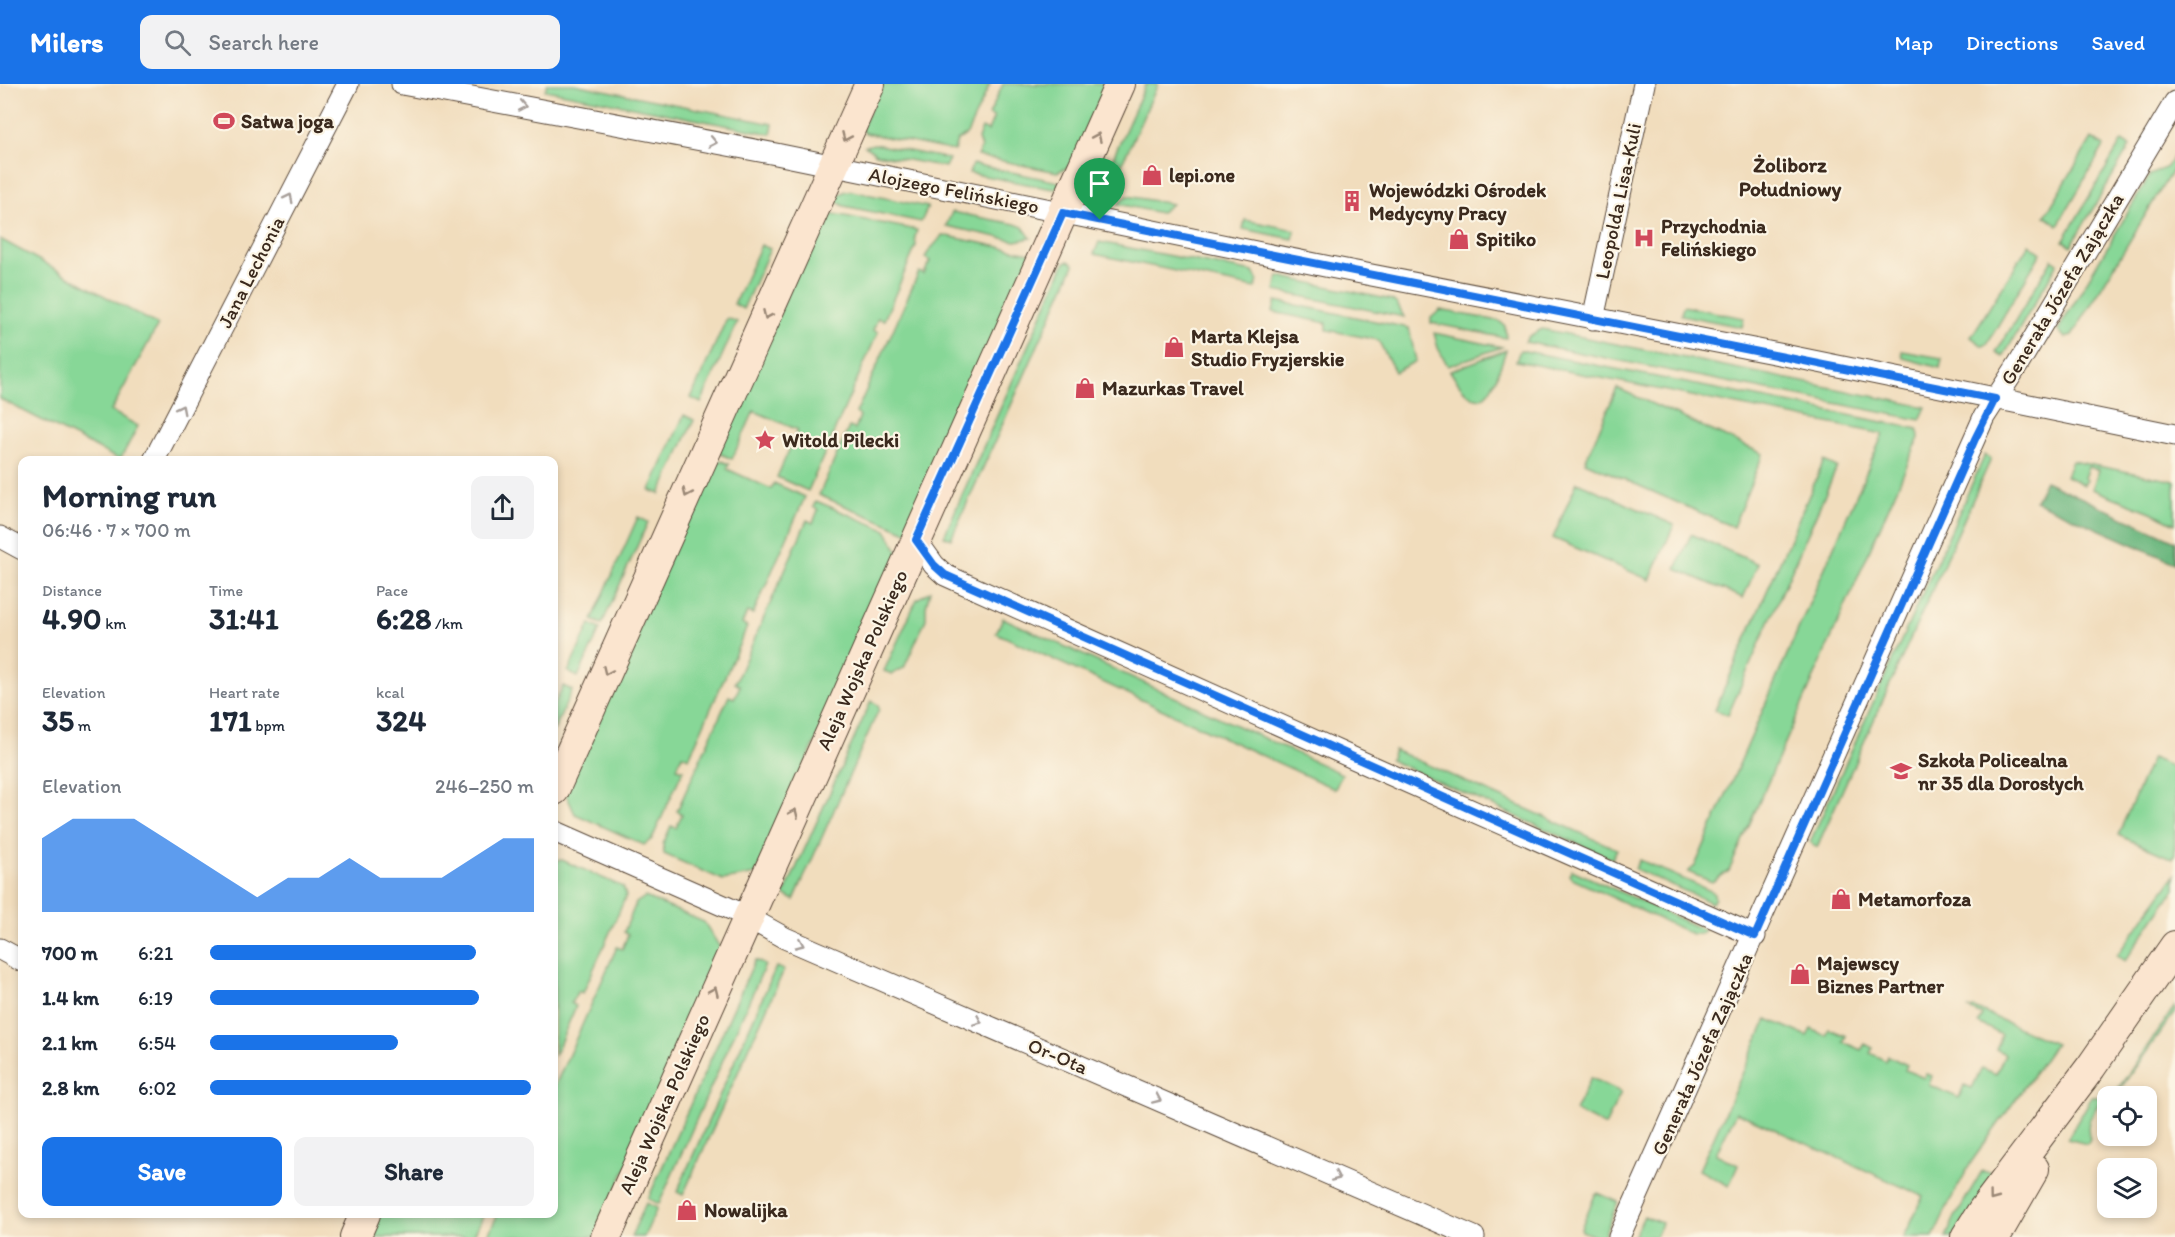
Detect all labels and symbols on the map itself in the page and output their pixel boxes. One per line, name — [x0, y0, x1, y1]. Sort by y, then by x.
one-way arrow — [516, 99, 526, 112]
sports icon: Satwa joga — [212, 109, 236, 133]
place label: Satwa joga — [241, 109, 334, 134]
street label: Leopolda Lisa-Kuli — [1590, 121, 1646, 281]
one-way arrow — [842, 131, 854, 142]
one-way arrow — [1089, 132, 1101, 143]
one-way arrow — [708, 135, 718, 148]
district label: Żoliborz Południowy — [1739, 152, 1841, 202]
pin — [1074, 158, 1125, 220]
street label: Alojzego Felińskiego — [867, 162, 1041, 218]
shop icon: lepi.one — [1140, 163, 1164, 187]
place label: lepi.one — [1169, 163, 1236, 188]
place label: Wojewódzki Ośrodek Medycyny Pracy — [1369, 178, 1547, 226]
building icon: Wojewódzki Ośrodek Medycyny Pracy — [1340, 189, 1364, 213]
street label: Generała Józefa Zajączka — [1995, 189, 2129, 389]
one-way arrow — [282, 193, 294, 204]
street label: Jana Lechonia — [213, 212, 290, 332]
place label: Przychodnia Felińskiego — [1661, 214, 1767, 262]
hospital icon: Przychodnia Felińskiego — [1632, 226, 1656, 250]
shop icon: Spitiko — [1447, 227, 1471, 251]
place label: Spitiko — [1476, 227, 1536, 252]
one-way arrow — [762, 309, 774, 320]
place label: Marta Klejsa Studio Fryzjerskie — [1191, 324, 1345, 372]
shop icon: Marta Klejsa Studio Fryzjerskie — [1162, 335, 1186, 359]
shop icon: Mazurkas Travel — [1073, 376, 1097, 400]
place label: Mazurkas Travel — [1102, 376, 1244, 400]
one-way arrow — [174, 404, 185, 415]
place icon: Witold Pilecki — [753, 428, 777, 452]
place label: Witold Pilecki — [782, 428, 899, 452]
one-way arrow — [682, 487, 694, 498]
street label: Aleja Wojska Polskiego — [811, 566, 913, 754]
one-way arrow — [602, 665, 614, 676]
place label: Szkoła Policealna nr 35 dla Dorosłych — [1917, 748, 2084, 796]
school or university icon: Szkoła Policealna nr 35 dla Dorosłych — [1889, 759, 1913, 783]
one-way arrow — [786, 809, 798, 820]
shop icon: Metamorfoza — [1829, 887, 1853, 911]
place label: Metamorfoza — [1858, 887, 1971, 911]
one-way arrow — [793, 936, 804, 948]
street label: Generała Józefa Zajączka — [1646, 949, 1758, 1159]
place label: Majewscy Biznes Partner — [1817, 951, 1945, 998]
shop icon: Majewscy Biznes Partner — [1788, 962, 1812, 986]
one-way arrow — [707, 987, 719, 998]
street label: Aleja Wojska Polskiego — [613, 1010, 715, 1198]
one-way arrow — [972, 1014, 983, 1026]
street label: Or-Ota — [1024, 1033, 1092, 1080]
one-way arrow — [1151, 1091, 1162, 1103]
one-way arrow — [1330, 1169, 1341, 1181]
one-way arrow — [1989, 1191, 2000, 1202]
shop icon: Nowalijka — [675, 1198, 699, 1222]
place label: Nowalijka — [704, 1198, 788, 1223]

